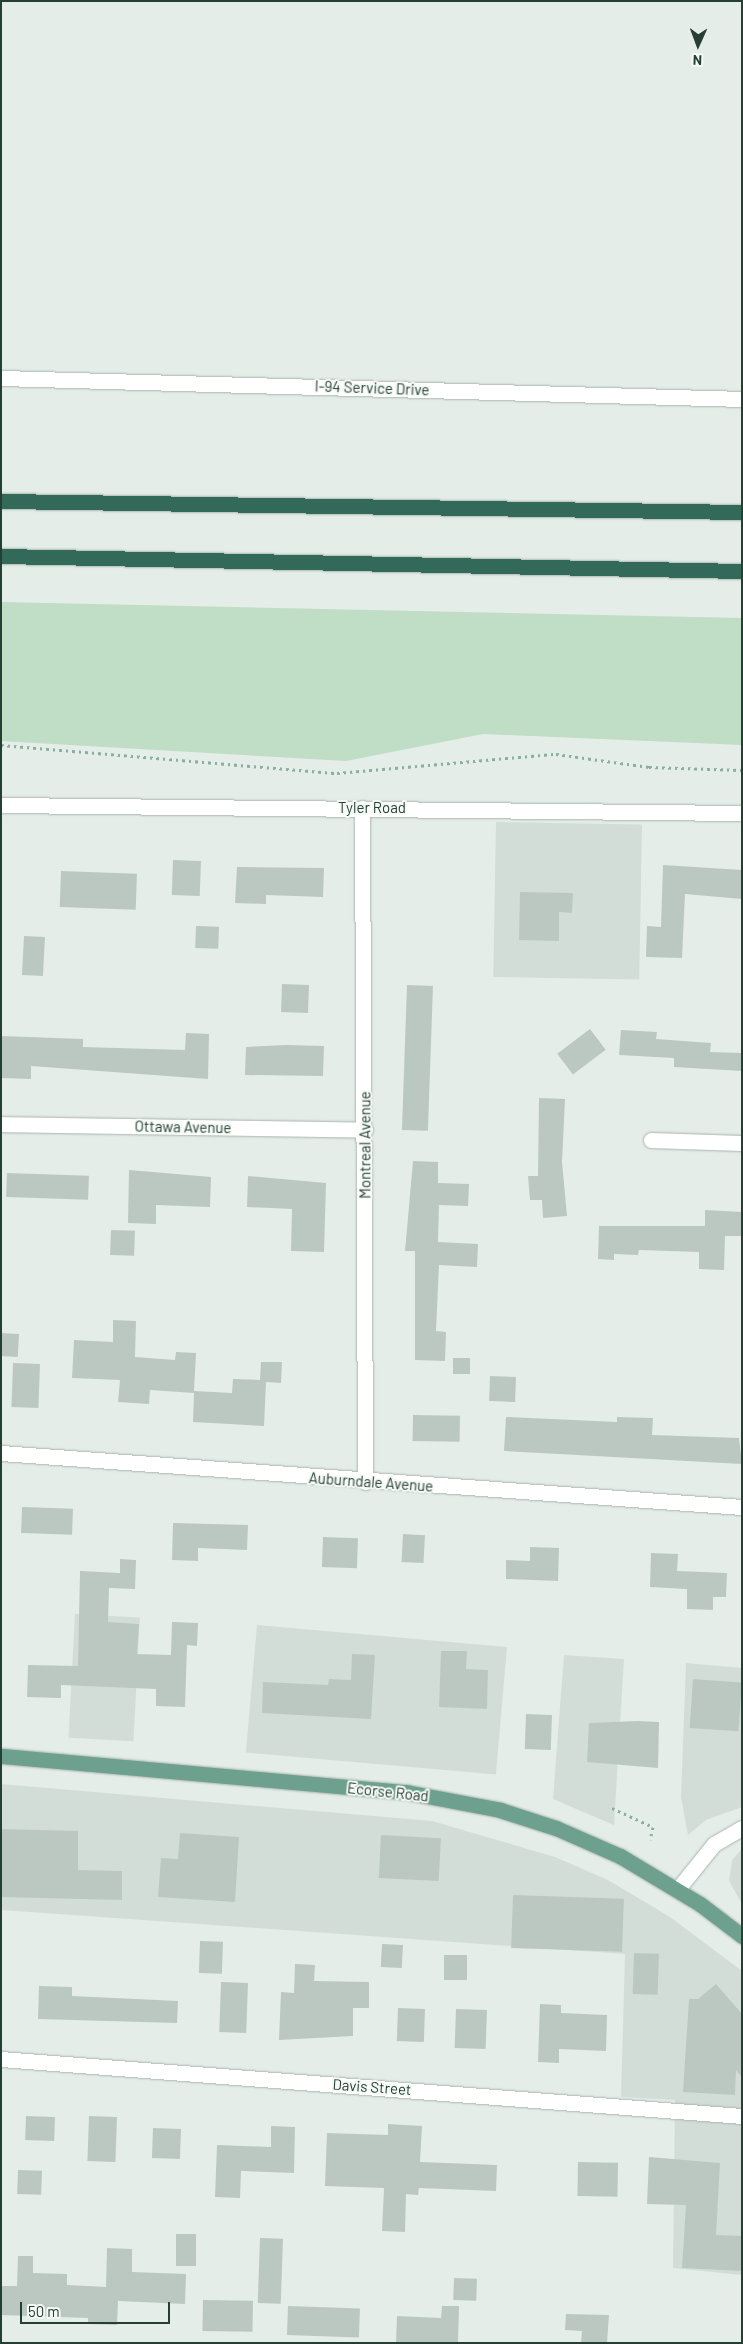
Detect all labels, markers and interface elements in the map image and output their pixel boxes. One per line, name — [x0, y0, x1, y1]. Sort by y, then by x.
north arrow — [673, 20, 723, 70]
text: N — [693, 52, 702, 69]
street label: I-94 Service Drive — [314, 377, 430, 399]
street label: Tyler Road — [338, 799, 406, 817]
street label: Montreal Avenue — [356, 1091, 374, 1199]
street label: Ottawa Avenue — [134, 1117, 232, 1137]
street label: Auburndale Avenue — [308, 1469, 434, 1495]
street label: Ecorse Road — [346, 1779, 430, 1805]
street label: Davis Street — [332, 2075, 412, 2099]
scale bar — [22, 2292, 172, 2324]
text: 50 m — [28, 2302, 60, 2320]

